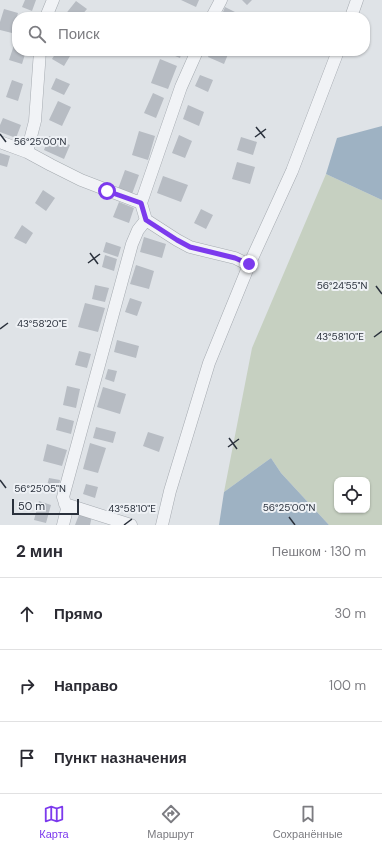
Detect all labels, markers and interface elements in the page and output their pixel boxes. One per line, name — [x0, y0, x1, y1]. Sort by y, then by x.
search box — [12, 12, 370, 56]
icon: search — [26, 23, 48, 45]
text: Поиск — [58, 24, 100, 44]
text: 56°25'00"N — [14, 135, 66, 148]
route start — [98, 182, 116, 200]
route end — [240, 255, 258, 273]
text: 56°24'55"N — [317, 279, 367, 292]
text: 43°58'20"E — [17, 317, 67, 330]
text: 43°58'10"E — [316, 330, 364, 343]
map controls — [334, 477, 370, 513]
button: locate — [334, 477, 370, 513]
text: 56°25'05"N — [14, 482, 66, 495]
scale bar — [12, 497, 79, 516]
text: 50 m — [18, 499, 45, 513]
text: 56°25'00"N — [263, 501, 315, 514]
text: 43°58'10"E — [108, 502, 156, 515]
text: 2 мин — [16, 540, 63, 562]
text: Пешком · 130 m — [272, 543, 366, 560]
icon: ahead — [16, 603, 38, 625]
text: Прямо — [54, 604, 103, 624]
text: 30 m — [334, 605, 366, 622]
icon: right — [16, 675, 38, 697]
text: Направо — [54, 676, 118, 696]
text: 100 m — [329, 677, 366, 694]
icon: arrive — [16, 747, 38, 769]
text: Пункт назначения — [54, 748, 187, 768]
tab: Карта — [39, 803, 69, 841]
tab: Маршрут — [147, 803, 194, 841]
tab: Сохранённые — [273, 803, 343, 841]

